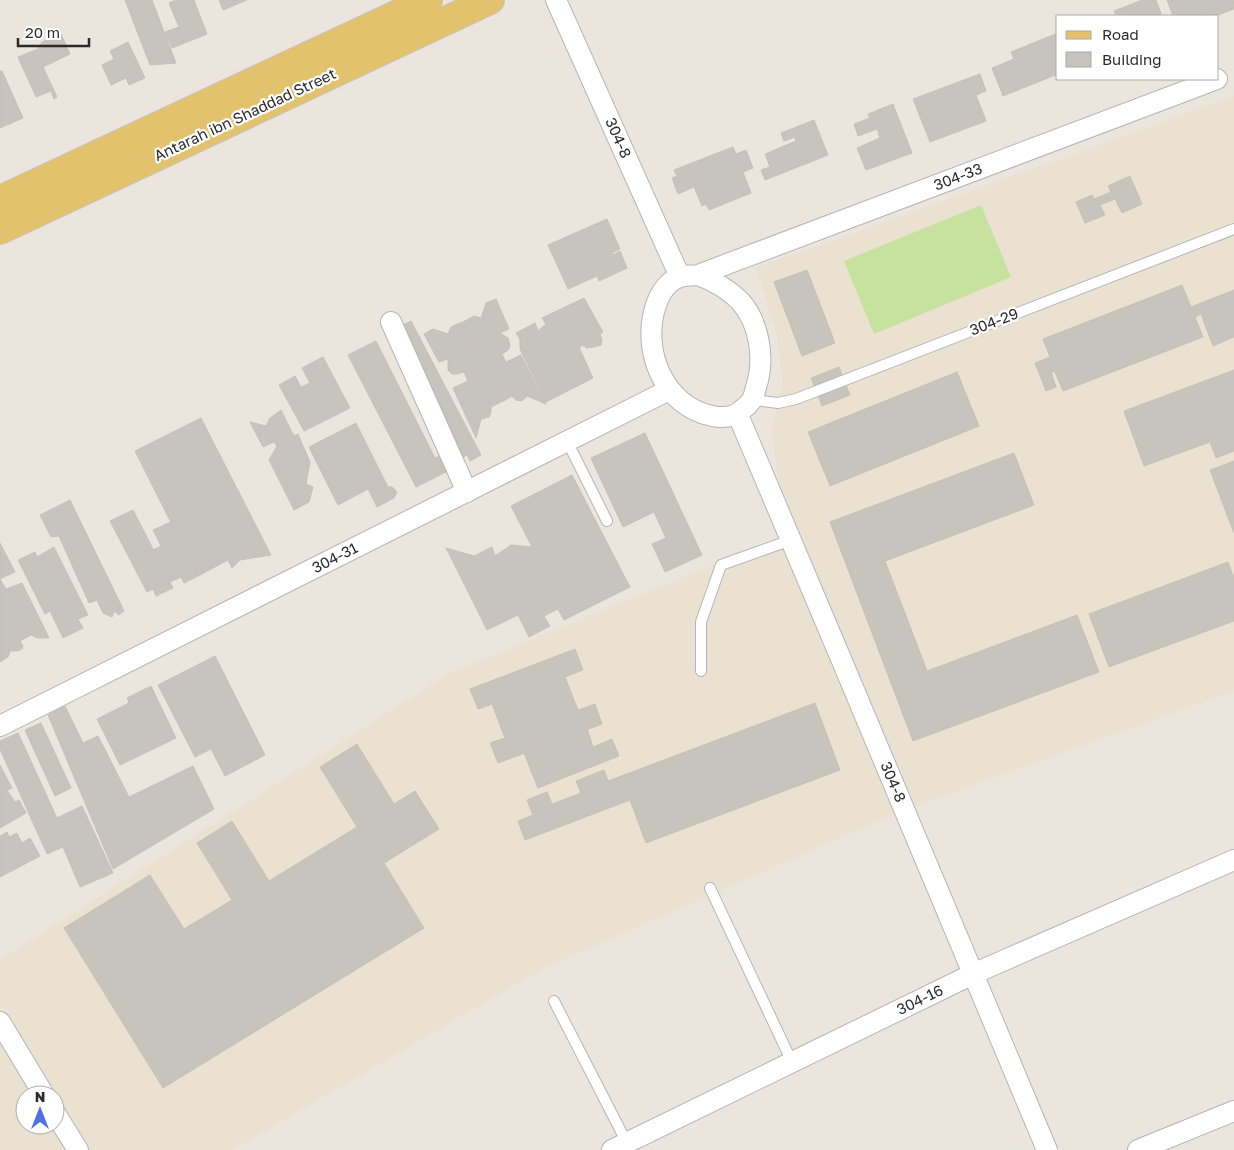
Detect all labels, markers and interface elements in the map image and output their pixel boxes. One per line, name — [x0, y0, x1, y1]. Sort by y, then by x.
scale bar — [18, 15, 89, 47]
legend — [1056, 15, 1219, 80]
text: 20 m — [25, 23, 60, 41]
text: Road — [1102, 25, 1139, 43]
text: Building — [1102, 50, 1162, 68]
street label: Antarah ibn Shaddad Street — [151, 64, 338, 164]
street label: 304-8 — [602, 115, 636, 160]
street label: 304-33 — [931, 159, 984, 194]
street label: 304-29 — [967, 304, 1021, 339]
street label: 304-31 — [309, 538, 360, 576]
street label: 304-8 — [877, 759, 910, 804]
street label: 304-16 — [893, 980, 946, 1018]
north arrow — [15, 1085, 65, 1135]
text: N — [35, 1088, 45, 1105]

